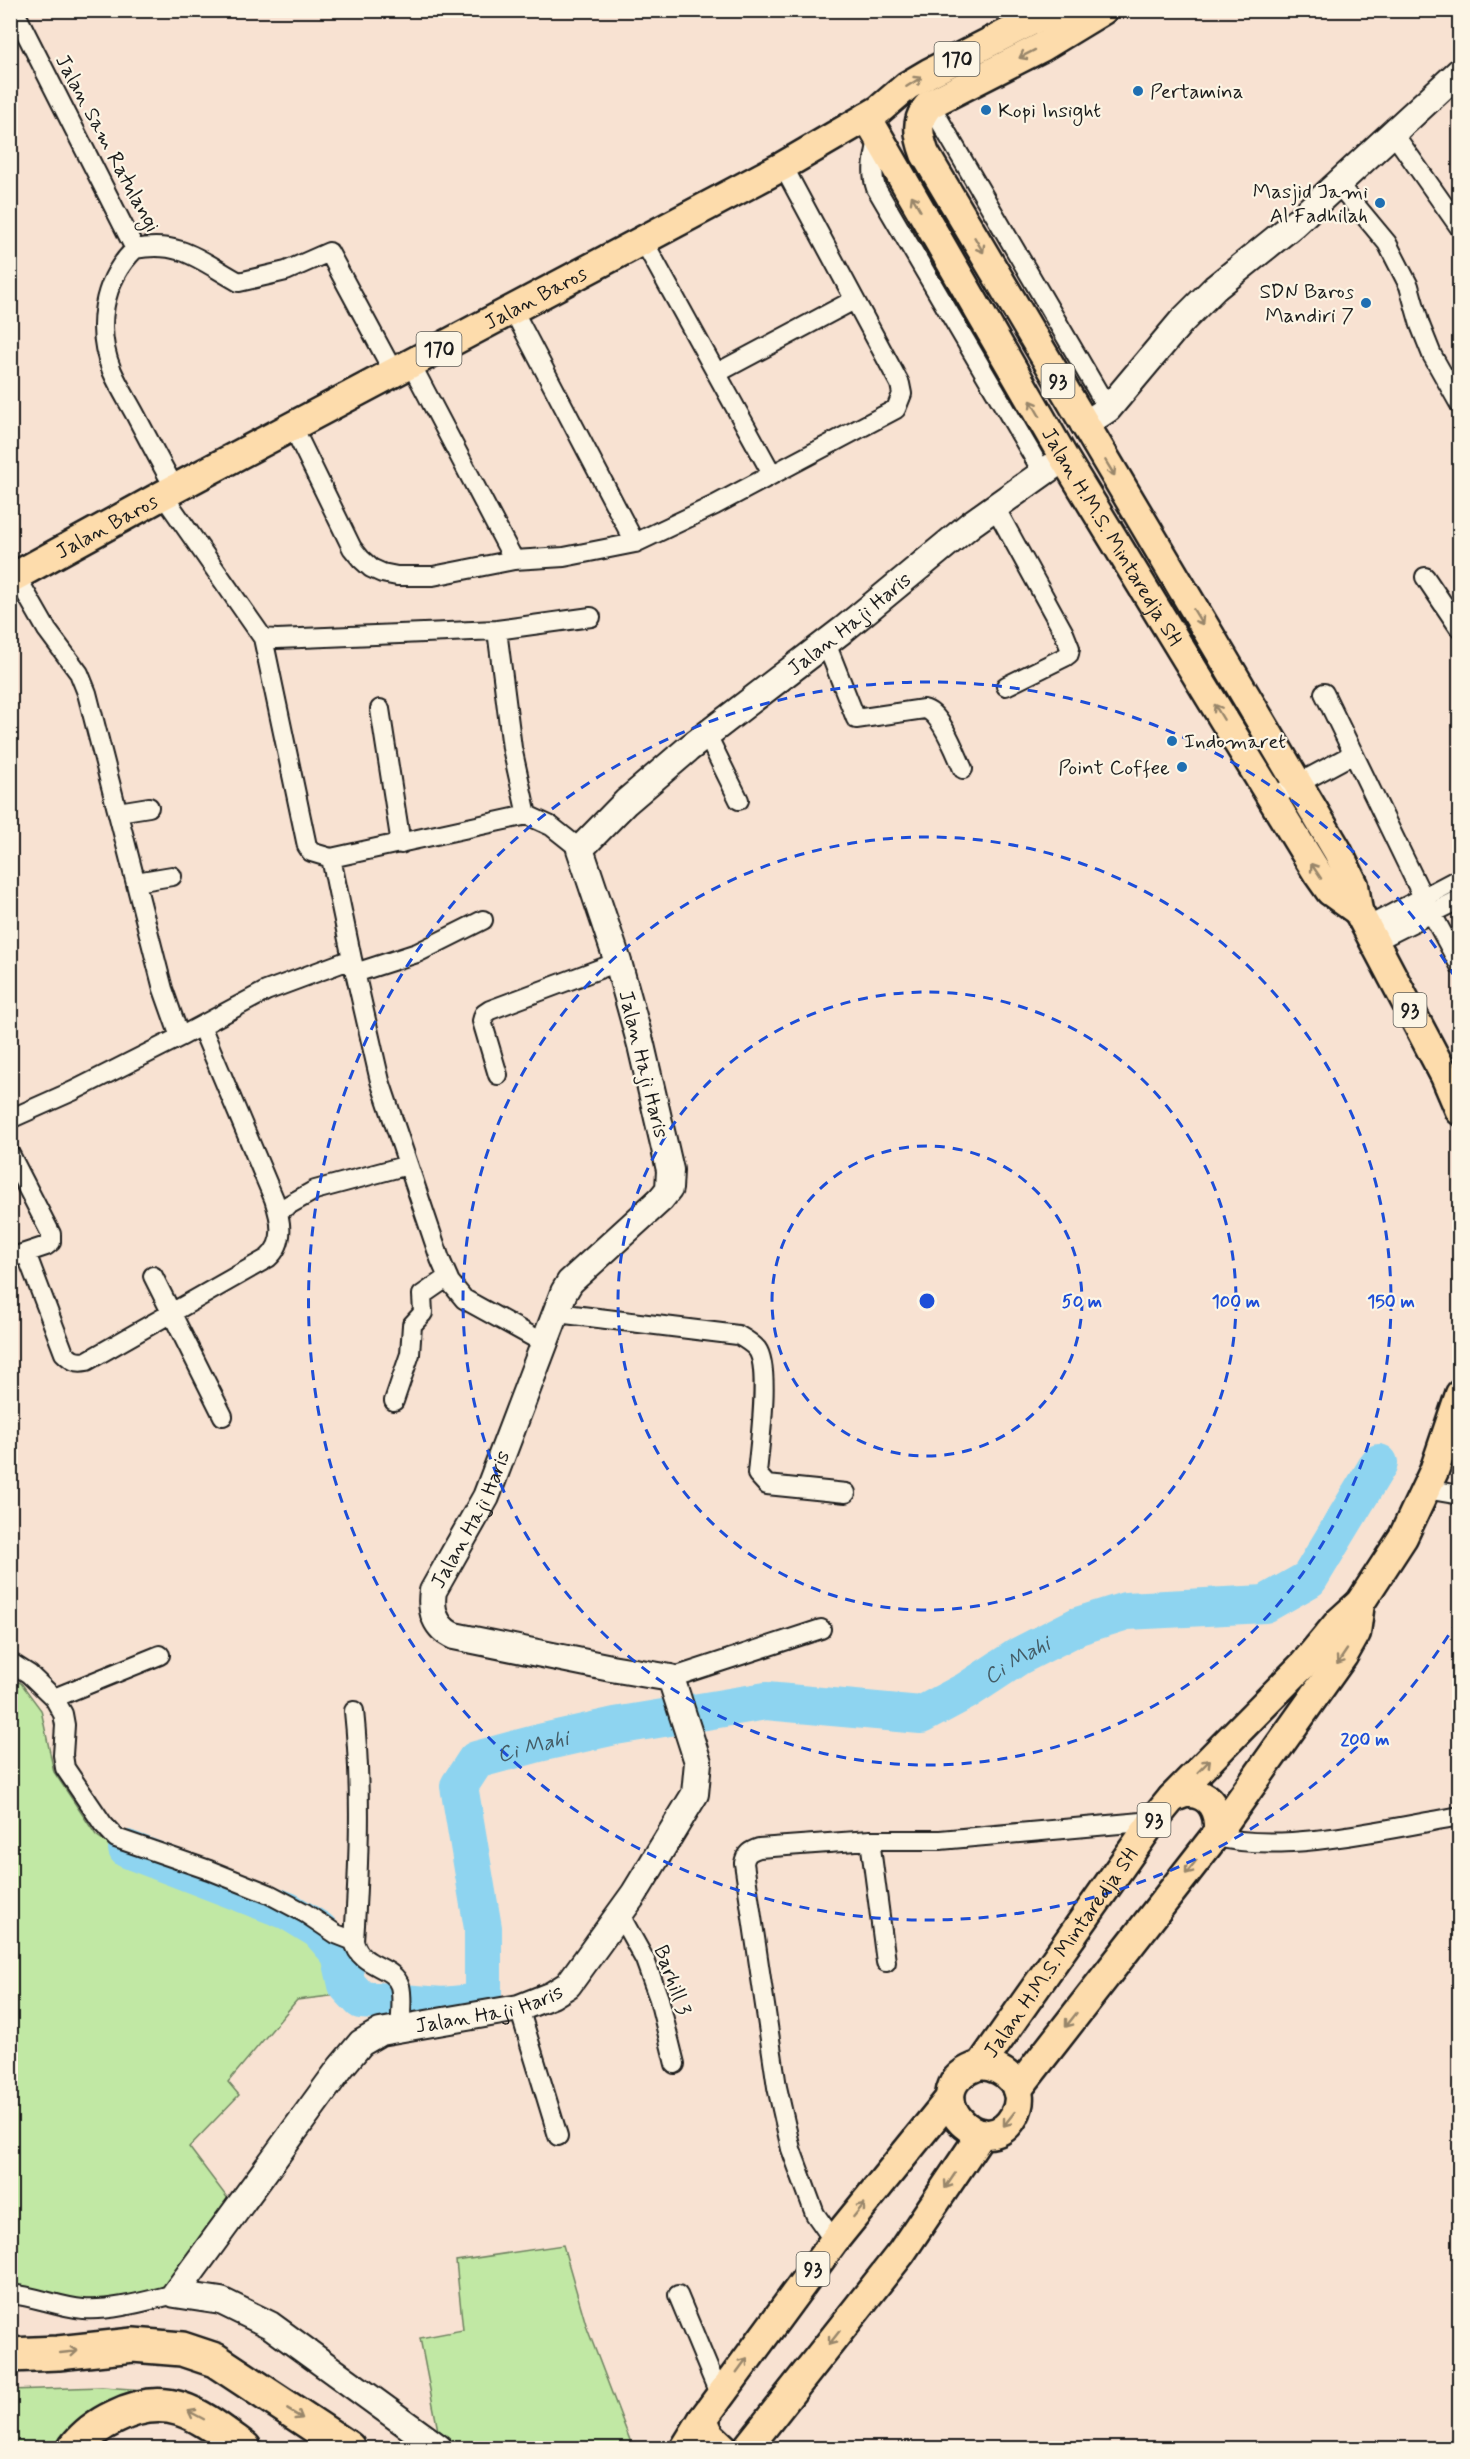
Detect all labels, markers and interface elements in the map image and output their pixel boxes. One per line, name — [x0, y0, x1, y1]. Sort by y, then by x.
road number: 170 — [934, 42, 980, 76]
one-way arrow — [1019, 49, 1037, 61]
street label: Jalan Sam Ratulangi — [47, 50, 166, 238]
one-way arrow — [905, 76, 922, 88]
place label: Pertamina — [1150, 78, 1244, 106]
marker: Pertamina — [1131, 84, 1145, 98]
place label: Kopi Insight — [998, 97, 1101, 126]
marker: Kopi Insight — [979, 103, 993, 117]
place label: Masjid Jami Al Fadhilah — [1253, 178, 1368, 230]
one-way arrow — [909, 195, 921, 212]
marker: Masjid Jami Al Fadhilah — [1373, 196, 1387, 210]
one-way arrow — [973, 237, 985, 254]
street label: Jalan Baros — [480, 260, 592, 337]
place label: SDN Baros Mandiri 7 — [1259, 278, 1354, 330]
marker: SDN Baros Mandiri 7 — [1359, 296, 1373, 310]
road number: 170 — [416, 332, 462, 366]
road number: 93 — [1042, 364, 1074, 398]
one-way arrow — [1028, 400, 1040, 417]
street label: Jalan H.M.S. Mintaredja SH — [1034, 423, 1189, 652]
one-way arrow — [1104, 459, 1116, 476]
street label: Jalan Baros — [51, 488, 163, 566]
street label: Jalan Haji Haris — [782, 566, 918, 683]
one-way arrow — [1193, 608, 1205, 625]
one-way arrow — [1213, 704, 1225, 721]
place label: Indomaret — [1184, 728, 1286, 756]
marker: Indomaret — [1165, 734, 1179, 748]
place label: Point Coffee — [1058, 754, 1170, 782]
marker: Point Coffee — [1175, 760, 1189, 774]
one-way arrow — [1310, 863, 1323, 880]
street label: Jalan Haji Haris — [611, 987, 675, 1141]
road number: 93 — [1394, 993, 1426, 1027]
text: 50 m — [1062, 1290, 1102, 1314]
text: 100 m — [1212, 1290, 1260, 1314]
text: 150 m — [1367, 1290, 1415, 1314]
centre of rings — [917, 1291, 937, 1311]
street label: Jalan Haji Haris — [424, 1447, 517, 1594]
water label: Ci Mahi — [979, 1629, 1058, 1692]
one-way arrow — [1335, 1648, 1347, 1665]
water label: Ci Mahi — [494, 1724, 574, 1770]
text: 200 m — [1340, 1728, 1390, 1752]
one-way arrow — [1197, 1759, 1211, 1774]
road number: 93 — [1138, 1803, 1170, 1837]
street label: Jalan H.M.S. Mintaredja SH — [977, 1842, 1145, 2064]
one-way arrow — [1185, 1858, 1198, 1874]
street label: Barhill 3 — [646, 1941, 698, 2020]
street label: Jalan Haji Haris — [413, 1978, 569, 2041]
one-way arrow — [1065, 2012, 1078, 2028]
one-way arrow — [1003, 2111, 1016, 2127]
one-way arrow — [944, 2173, 956, 2189]
one-way arrow — [852, 2202, 865, 2218]
road number: 93 — [796, 2252, 830, 2286]
one-way arrow — [827, 2330, 840, 2346]
one-way arrow — [58, 2346, 78, 2357]
one-way arrow — [736, 2358, 748, 2374]
one-way arrow — [286, 2408, 303, 2420]
one-way arrow — [188, 2409, 205, 2421]

